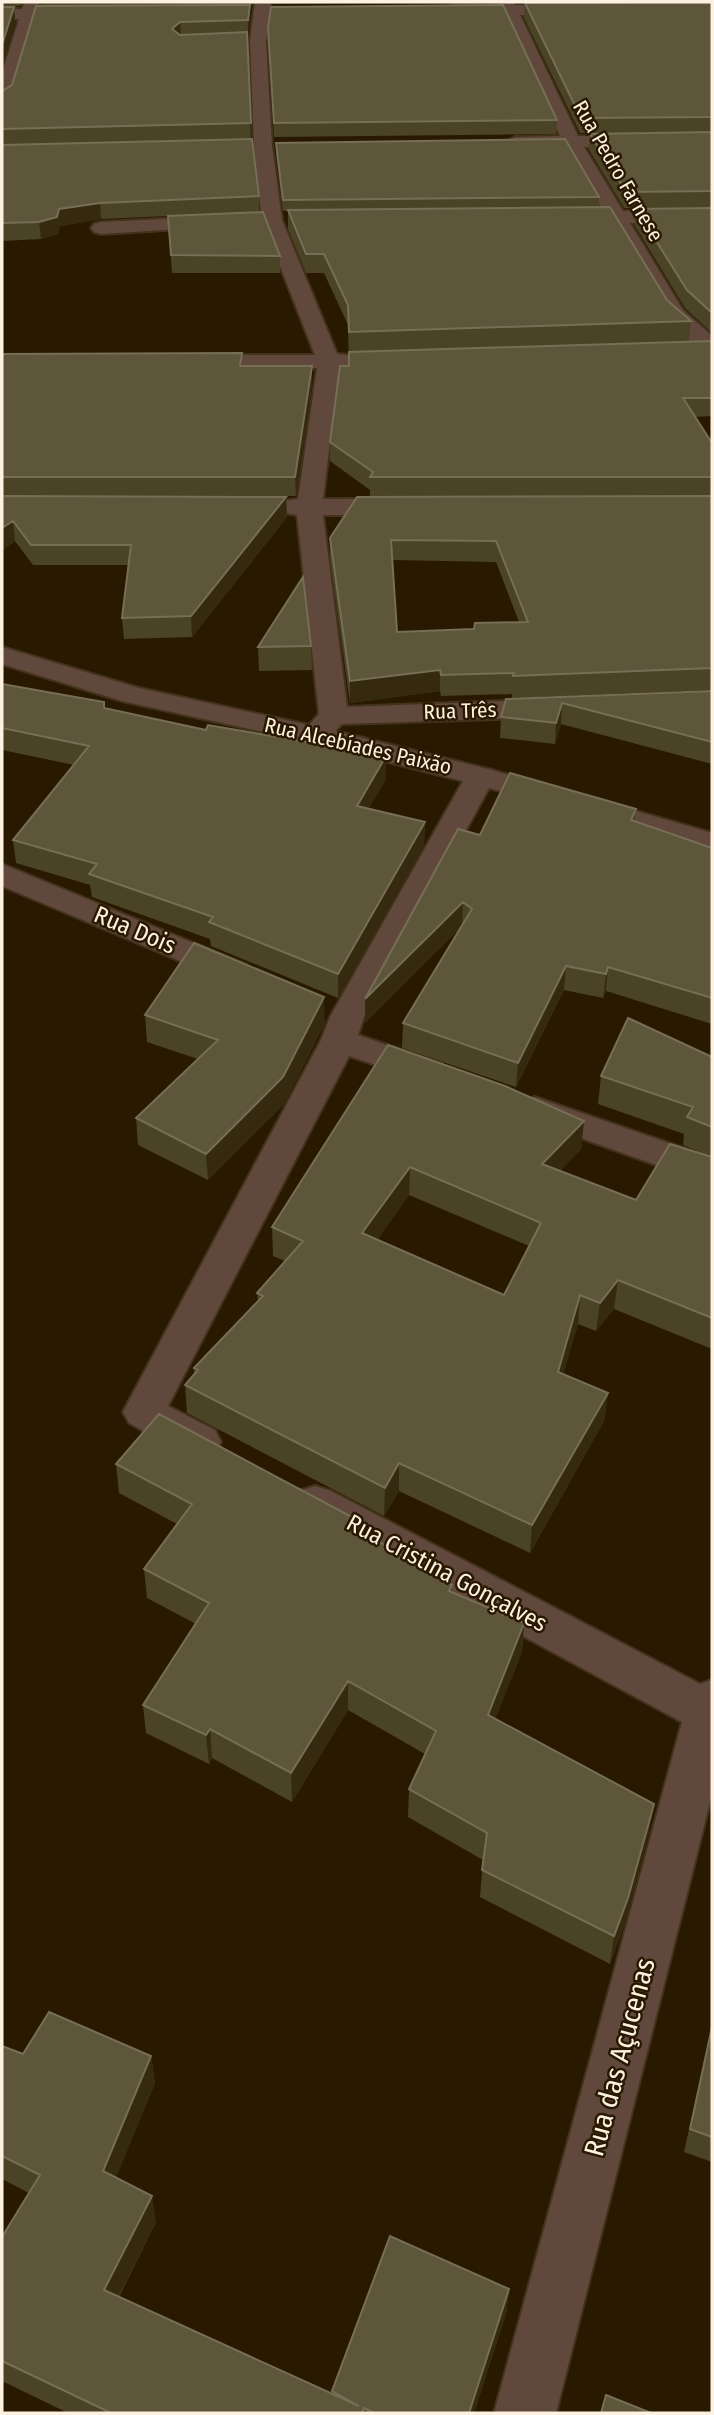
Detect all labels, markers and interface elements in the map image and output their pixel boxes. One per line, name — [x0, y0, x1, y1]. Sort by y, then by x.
street label: Rua Pedro Farnese — [567, 96, 669, 246]
street label: Rua Três — [423, 697, 497, 725]
street label: Rua Alcebíades Paixão — [262, 712, 454, 780]
street label: Rua Dois — [90, 900, 180, 960]
street label: Rua Cristina Gonçalves — [342, 1508, 552, 1638]
street label: Rua das Açucenas — [577, 1954, 662, 2160]

